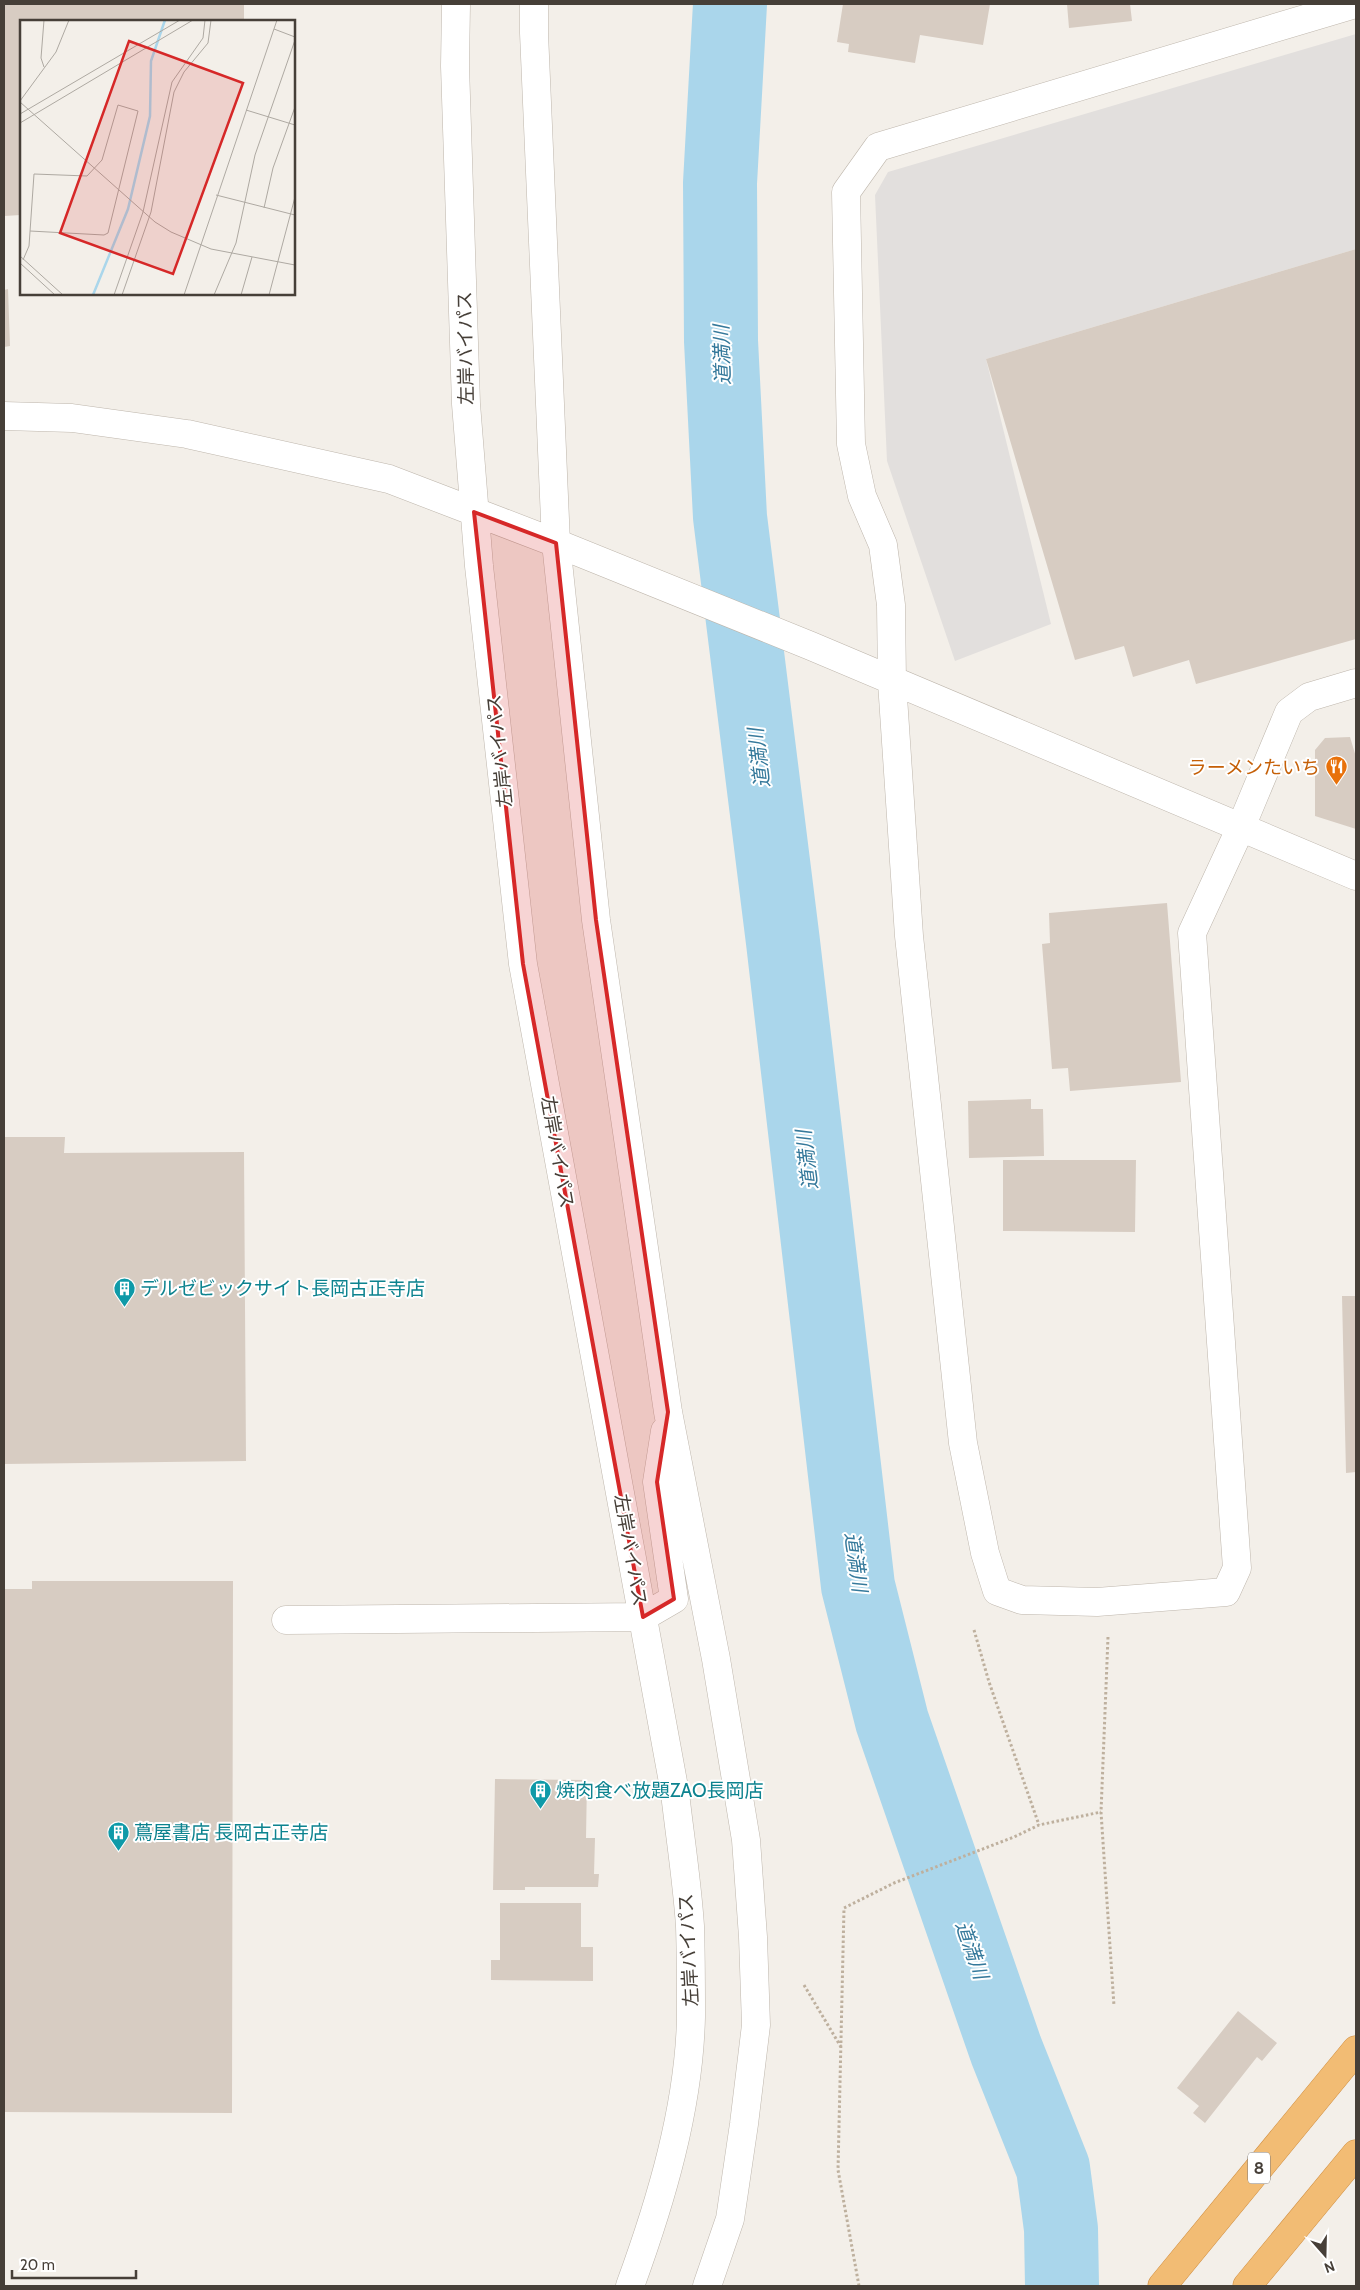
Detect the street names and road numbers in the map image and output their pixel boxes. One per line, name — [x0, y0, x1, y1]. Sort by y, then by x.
street label: 左岸バイパス — [453, 291, 478, 405]
street label: 左岸バイパス — [482, 693, 517, 809]
street label: 左岸バイパス — [536, 1094, 579, 1210]
street label: 左岸バイパス — [609, 1492, 652, 1608]
street label: 左岸バイパス — [674, 1893, 703, 2007]
road number: 8 — [1248, 2152, 1270, 2184]

